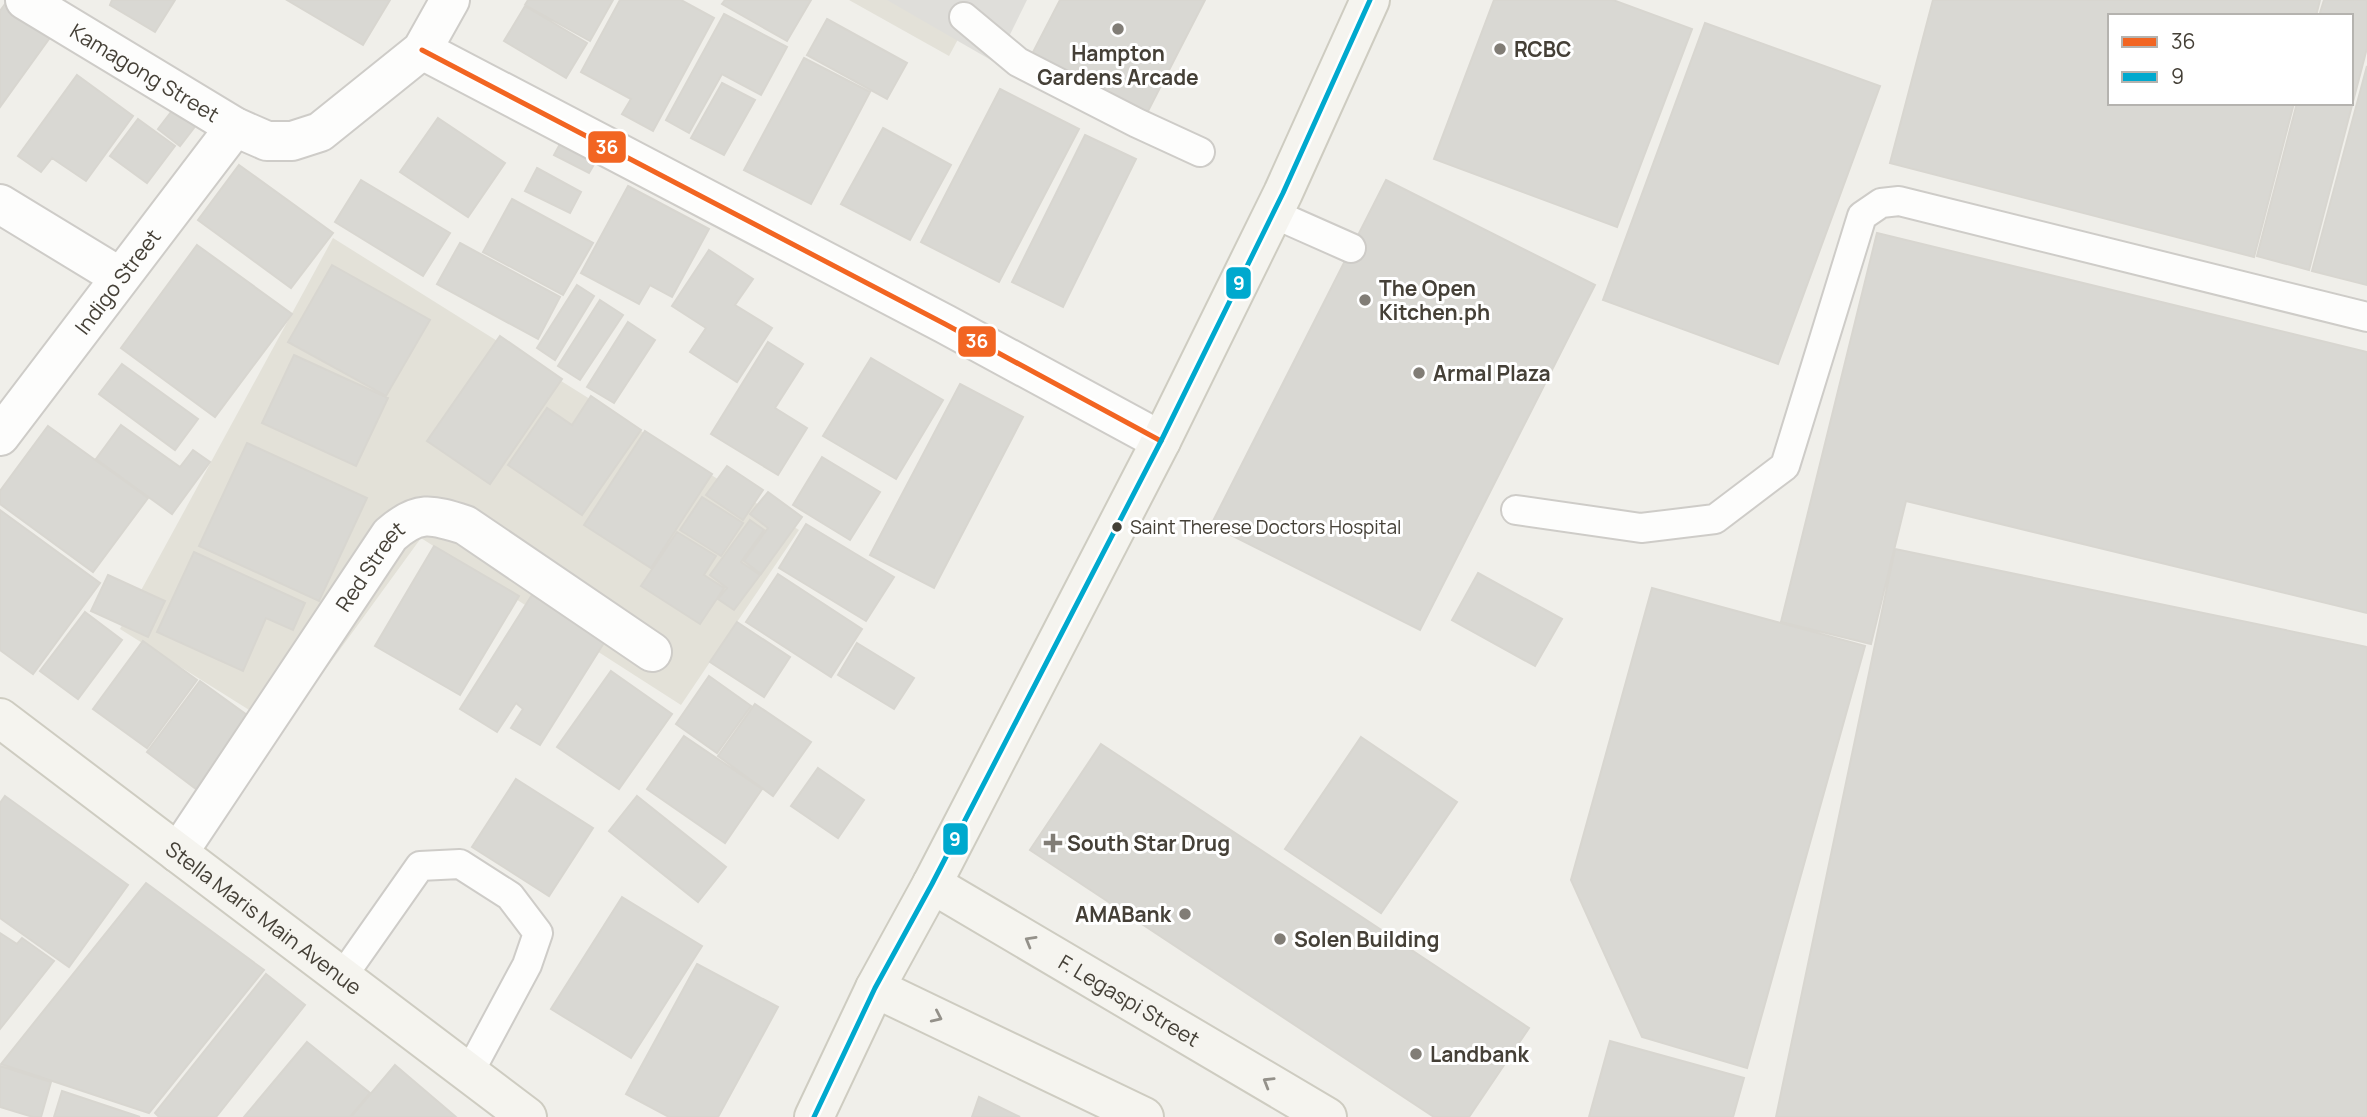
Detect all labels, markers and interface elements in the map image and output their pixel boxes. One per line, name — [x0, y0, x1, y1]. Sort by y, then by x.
legend — [2108, 14, 2353, 105]
street label: Kamagong Street — [65, 17, 224, 128]
marker: Hampton Gardens Arcade — [1110, 21, 1126, 37]
text: 36 — [2171, 27, 2196, 55]
place label: RCBC — [1514, 35, 1572, 63]
place label: Hampton Gardens Arcade — [1037, 39, 1199, 91]
marker: RCBC — [1492, 41, 1508, 57]
text: 9 — [2171, 62, 2184, 90]
line badge: 36 — [587, 130, 627, 164]
text: 36 — [596, 134, 618, 160]
street label: Indigo Street — [68, 223, 167, 340]
line badge: 9 — [1225, 266, 1252, 300]
text: 9 — [1233, 270, 1245, 296]
place label: The Open Kitchen.ph — [1379, 274, 1490, 326]
marker: The Open Kitchen.ph — [1357, 292, 1373, 308]
line badge: 36 — [957, 325, 997, 358]
text: 36 — [966, 328, 988, 354]
place label: Armal Plaza — [1433, 359, 1551, 387]
marker: Armal Plaza — [1411, 365, 1427, 381]
street label: Red Street — [329, 514, 410, 617]
place label: Saint Therese Doctors Hospital — [1130, 514, 1401, 540]
marker: Saint Therese Doctors Hospital — [1110, 520, 1124, 534]
line badge: 9 — [942, 822, 969, 856]
text: 9 — [949, 826, 961, 852]
place label: South Star Drug — [1067, 829, 1230, 857]
street label: Stella Maris Main Avenue — [160, 835, 368, 1001]
marker: South Star Drug — [1045, 835, 1061, 851]
place label: AMABank — [1075, 900, 1172, 928]
marker: AMABank — [1177, 906, 1193, 922]
place label: Solen Building — [1294, 925, 1439, 953]
marker: Solen Building — [1272, 931, 1288, 947]
one-way arrow — [1025, 937, 1038, 950]
street label: F. Legaspi Street — [1054, 948, 1205, 1053]
one-way arrow — [930, 1009, 942, 1023]
place label: Landbank — [1430, 1040, 1529, 1068]
marker: Landbank — [1408, 1046, 1424, 1062]
one-way arrow — [1263, 1077, 1276, 1090]

